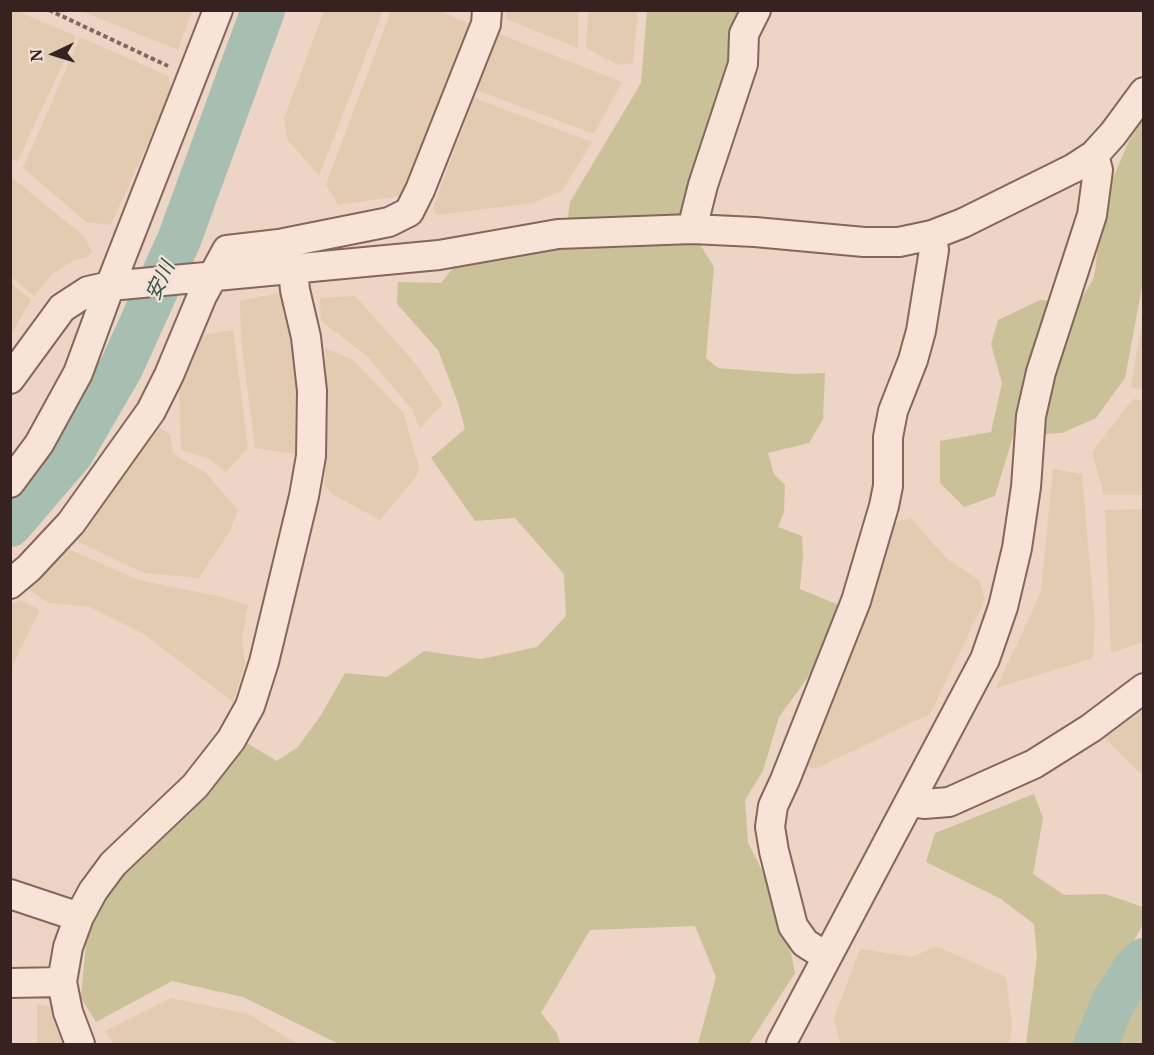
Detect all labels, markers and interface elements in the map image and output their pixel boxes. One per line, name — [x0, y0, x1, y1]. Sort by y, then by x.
north arrow — [24, 24, 84, 84]
text: N — [25, 48, 47, 62]
water label: 安川 — [142, 258, 180, 304]

